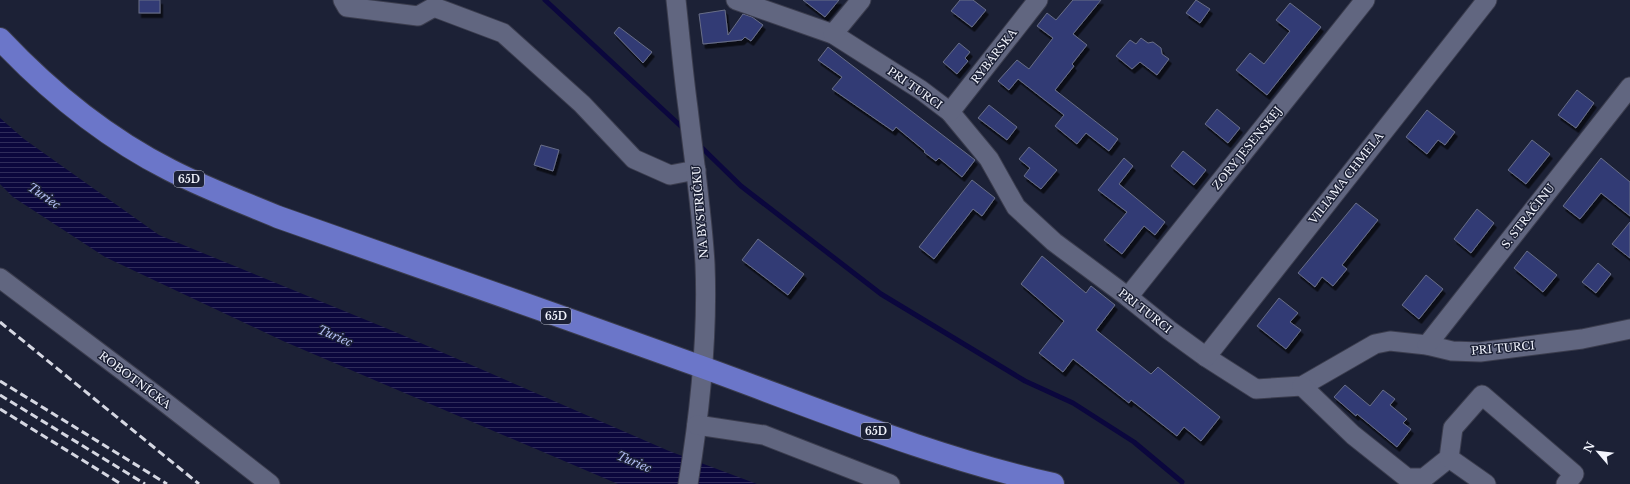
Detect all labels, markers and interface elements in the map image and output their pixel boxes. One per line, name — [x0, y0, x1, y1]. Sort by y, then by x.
street label: RYBÁRSKA — [968, 25, 1020, 86]
street label: PRI TURCI — [885, 64, 946, 112]
street label: ZORY JESENSKEJ — [1209, 104, 1285, 192]
street label: VILIAMA CHMELA — [1305, 129, 1387, 228]
street label: NA BYSTRIČKU — [689, 165, 711, 259]
road number: 65D — [174, 171, 204, 187]
water label: Turiec — [25, 179, 64, 212]
street label: S. STRAČINU — [1498, 180, 1558, 251]
street label: PRI TURCI — [1116, 286, 1175, 336]
road number: 65D — [541, 308, 571, 324]
water label: Turiec — [316, 322, 355, 350]
street label: PRI TURCI — [1471, 338, 1536, 358]
street label: ROBOTNÍCKA — [96, 348, 174, 412]
road number: 65D — [861, 423, 891, 439]
north arrow — [1578, 432, 1618, 472]
text: N — [1581, 439, 1598, 455]
water label: Turiec — [615, 448, 654, 476]

